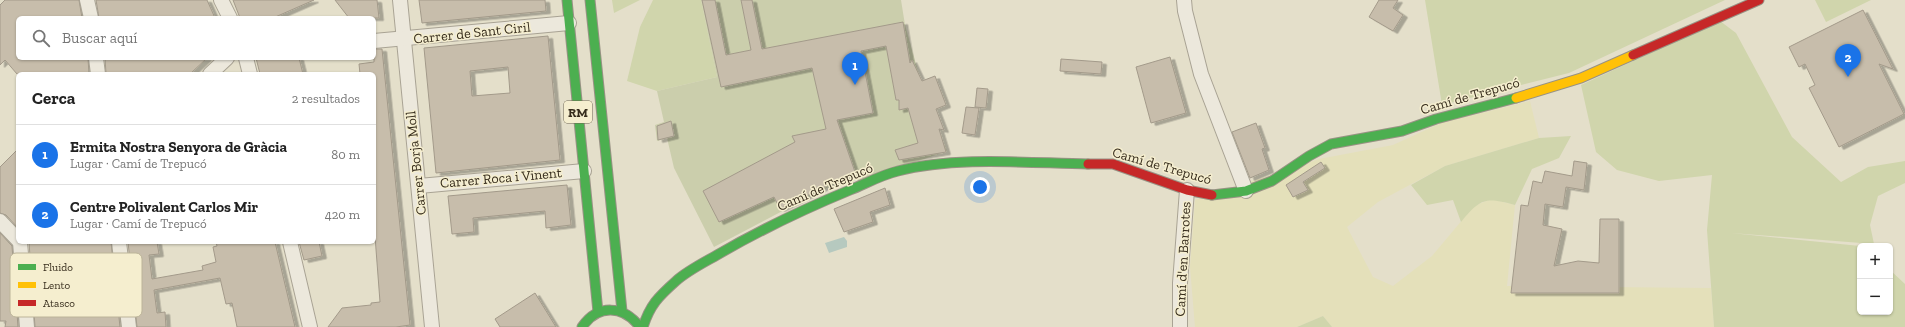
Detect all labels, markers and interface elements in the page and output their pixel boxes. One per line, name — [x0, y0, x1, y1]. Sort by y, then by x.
search box — [16, 16, 376, 60]
street label: Carrer de Sant Ciril — [413, 18, 532, 48]
icon: search — [30, 27, 52, 49]
text: Buscar aquí — [62, 29, 138, 47]
pin: 2 — [1835, 44, 1861, 77]
pin: 1 — [842, 52, 868, 85]
street label: Camí de Trepucó — [1418, 74, 1522, 118]
text: Cerca — [32, 88, 75, 108]
text: 2 resultados — [292, 91, 360, 106]
road number: RM — [564, 101, 592, 123]
street label: Carrer Borja Moll — [402, 110, 430, 216]
text: Ermita Nostra Senyora de Gràcia — [70, 138, 287, 156]
street label: Camí de Trepucó — [1110, 144, 1214, 188]
text: 1 — [42, 147, 48, 162]
text: 80 m — [331, 147, 360, 162]
text: Lugar · Camí de Trepucó — [70, 156, 207, 171]
street label: Camí de Trepucó — [775, 159, 875, 215]
street label: Carrer Roca i Vinent — [439, 164, 563, 192]
your location — [970, 177, 990, 197]
text: Centre Polivalent Carlos Mir — [70, 198, 258, 216]
street label: Camí d'en Barrotes — [1172, 201, 1194, 317]
text: 2 — [42, 207, 48, 222]
text: 420 m — [325, 207, 360, 222]
text: Lugar · Camí de Trepucó — [70, 216, 207, 231]
map controls — [1857, 243, 1893, 315]
button: + — [1857, 243, 1893, 279]
legend — [10, 253, 142, 317]
text: Fluido — [43, 261, 73, 274]
text: Lento — [43, 279, 71, 292]
button: − — [1857, 279, 1893, 315]
text: Atasco — [43, 297, 75, 310]

